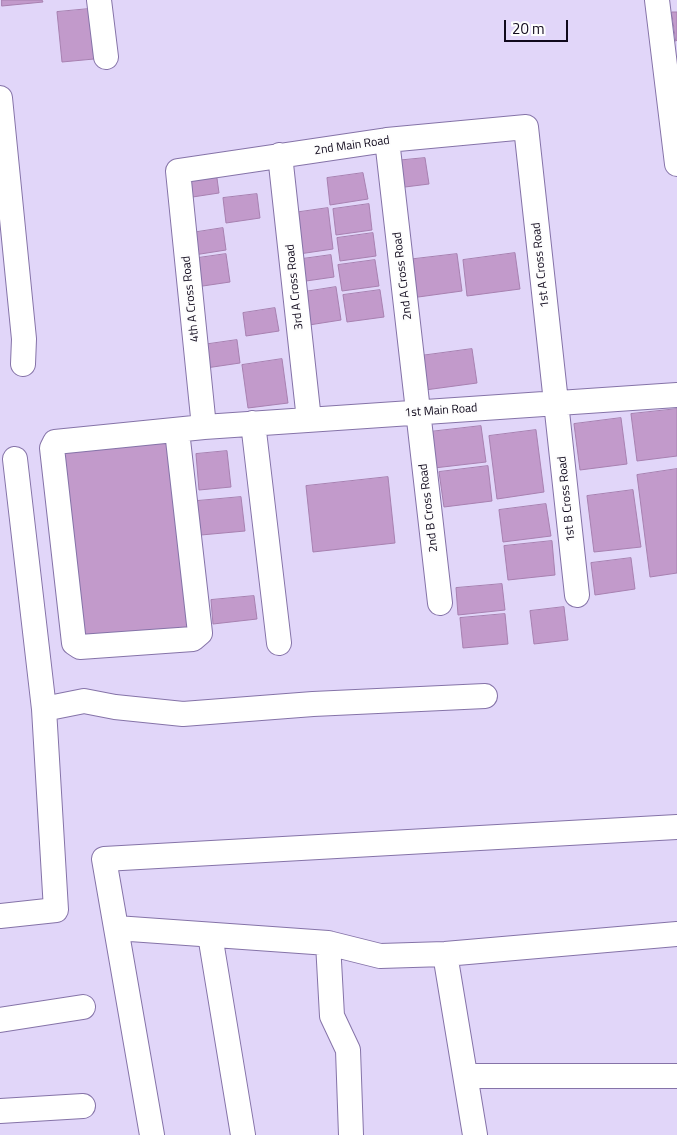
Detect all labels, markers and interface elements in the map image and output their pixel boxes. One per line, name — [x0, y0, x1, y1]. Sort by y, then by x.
scale bar — [507, 10, 571, 42]
text: 20 m — [512, 17, 545, 40]
street label: 2nd Main Road — [313, 134, 391, 158]
street label: 1st A Cross Road — [529, 222, 553, 308]
street label: 2nd A Cross Road — [390, 231, 416, 321]
street label: 3rd A Cross Road — [283, 243, 307, 331]
street label: 4th A Cross Road — [179, 255, 203, 343]
street label: 1st Main Road — [404, 401, 478, 421]
street label: 1st B Cross Road — [555, 456, 579, 542]
street label: 2nd B Cross Road — [416, 463, 442, 553]

